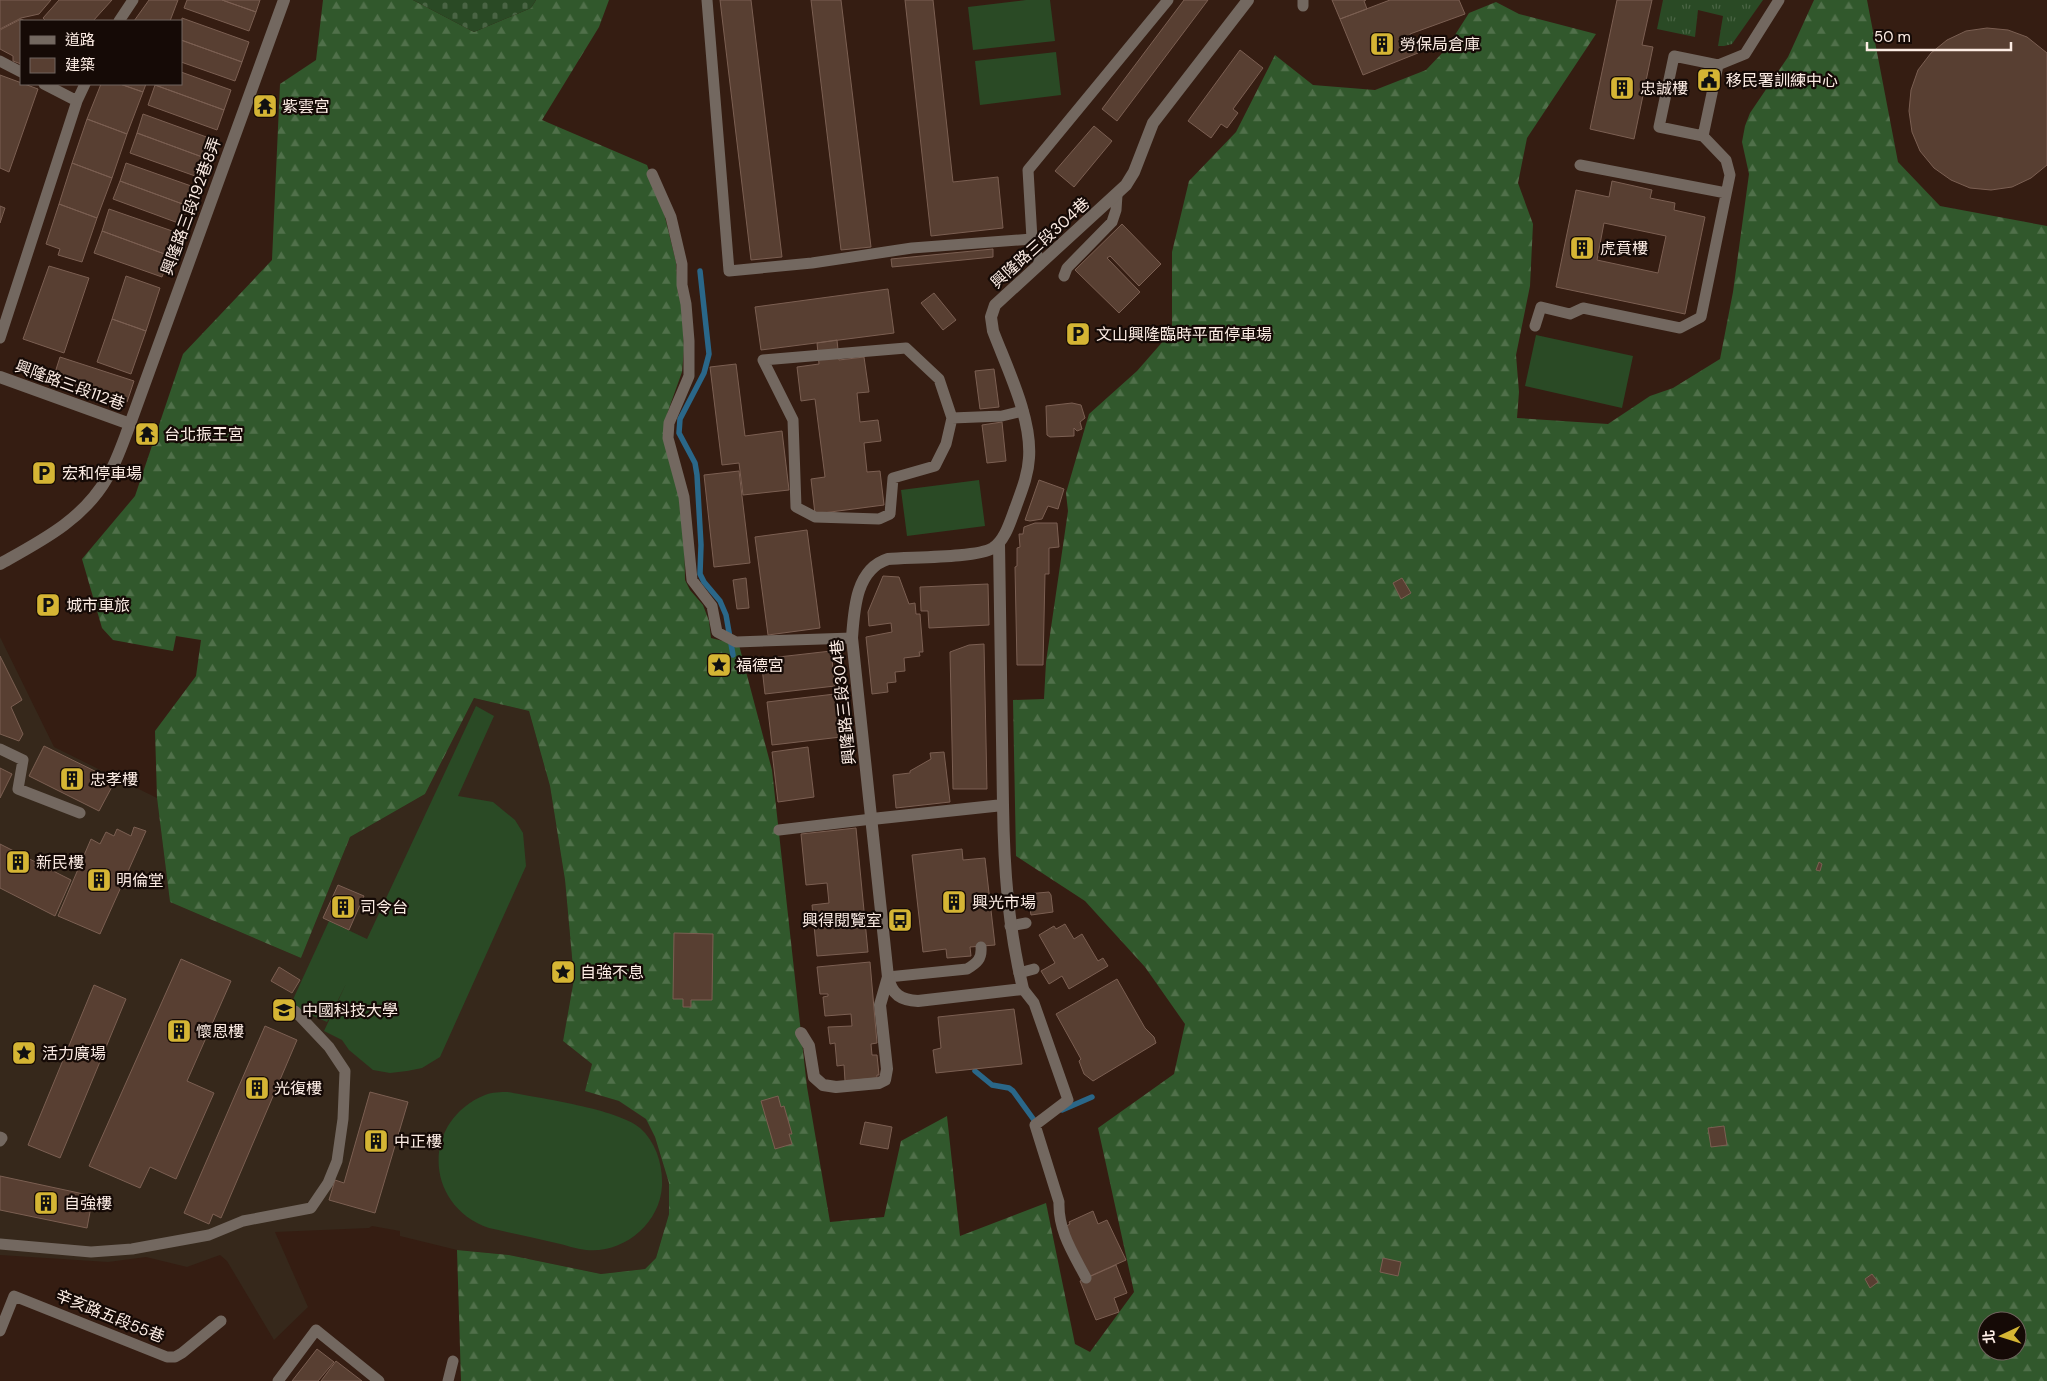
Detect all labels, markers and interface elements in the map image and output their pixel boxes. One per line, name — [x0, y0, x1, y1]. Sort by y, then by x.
legend — [20, 20, 182, 85]
scale bar — [1867, 20, 2011, 52]
text: 50 m — [1874, 27, 1911, 47]
text: 道路 — [65, 30, 95, 50]
building icon: 勞保局倉庫 — [1369, 31, 1395, 57]
place label: 勞保局倉庫 — [1400, 34, 1480, 55]
text: 建築 — [65, 55, 95, 75]
public building icon: 移民署訓練中心 — [1696, 67, 1722, 93]
place label: 移民署訓練中心 — [1726, 70, 1838, 91]
building icon: 忠誠樓 — [1609, 75, 1635, 101]
place label: 忠誠樓 — [1640, 78, 1688, 99]
temple icon: 紫雲宮 — [252, 93, 278, 119]
place label: 紫雲宮 — [282, 96, 330, 117]
street label: 興隆路三段192巷8弄 — [156, 134, 226, 278]
street label: 興隆路三段304巷 — [986, 193, 1094, 293]
building icon: 虎賁樓 — [1569, 235, 1595, 261]
place label: 虎賁樓 — [1600, 238, 1648, 259]
parking icon: 文山興隆臨時平面停車場 — [1065, 321, 1091, 347]
place label: 文山興隆臨時平面停車場 — [1096, 324, 1272, 345]
street label: 興隆路三段112巷 — [12, 355, 128, 415]
temple icon: 台北振王宮 — [134, 421, 160, 447]
place label: 台北振王宮 — [164, 424, 244, 445]
parking icon: 宏和停車場 — [31, 460, 57, 486]
place label: 宏和停車場 — [62, 463, 142, 484]
parking icon: 城市車旅 — [35, 592, 61, 618]
place label: 城市車旅 — [66, 595, 130, 616]
street label: 興隆路三段304巷 — [826, 638, 860, 766]
place icon: 福德宮 — [706, 652, 732, 678]
place label: 福德宮 — [736, 655, 784, 676]
building icon: 忠孝樓 — [59, 766, 85, 792]
place label: 忠孝樓 — [90, 769, 138, 790]
building icon: 新民樓 — [5, 849, 31, 875]
place label: 新民樓 — [36, 852, 84, 873]
building icon: 明倫堂 — [86, 867, 112, 893]
place label: 明倫堂 — [116, 870, 164, 891]
building icon: 興光市場 — [941, 889, 967, 915]
place label: 興光市場 — [972, 892, 1036, 913]
building icon: 司令台 — [330, 894, 356, 920]
place label: 司令台 — [360, 897, 408, 918]
bus stop icon: 興得閱覽室 — [887, 907, 913, 933]
place label: 興得閱覽室 — [802, 910, 882, 931]
place icon: 自強不息 — [550, 959, 576, 985]
place label: 自強不息 — [580, 962, 644, 983]
school or university icon: 中國科技大學 — [271, 997, 297, 1023]
place label: 中國科技大學 — [302, 1000, 398, 1021]
building icon: 懷恩樓 — [166, 1018, 192, 1044]
place label: 懷恩樓 — [196, 1021, 244, 1042]
place icon: 活力廣場 — [11, 1040, 37, 1066]
place label: 活力廣場 — [42, 1043, 106, 1064]
building icon: 光復樓 — [244, 1075, 270, 1101]
place label: 光復樓 — [274, 1078, 322, 1099]
building icon: 中正樓 — [363, 1128, 389, 1154]
place label: 中正樓 — [394, 1131, 442, 1152]
building icon: 自強樓 — [33, 1190, 59, 1216]
place label: 自強樓 — [64, 1193, 112, 1214]
street label: 辛亥路五段55巷 — [53, 1285, 167, 1347]
north arrow — [1977, 1311, 2027, 1361]
text: 北 — [1980, 1329, 1998, 1345]

